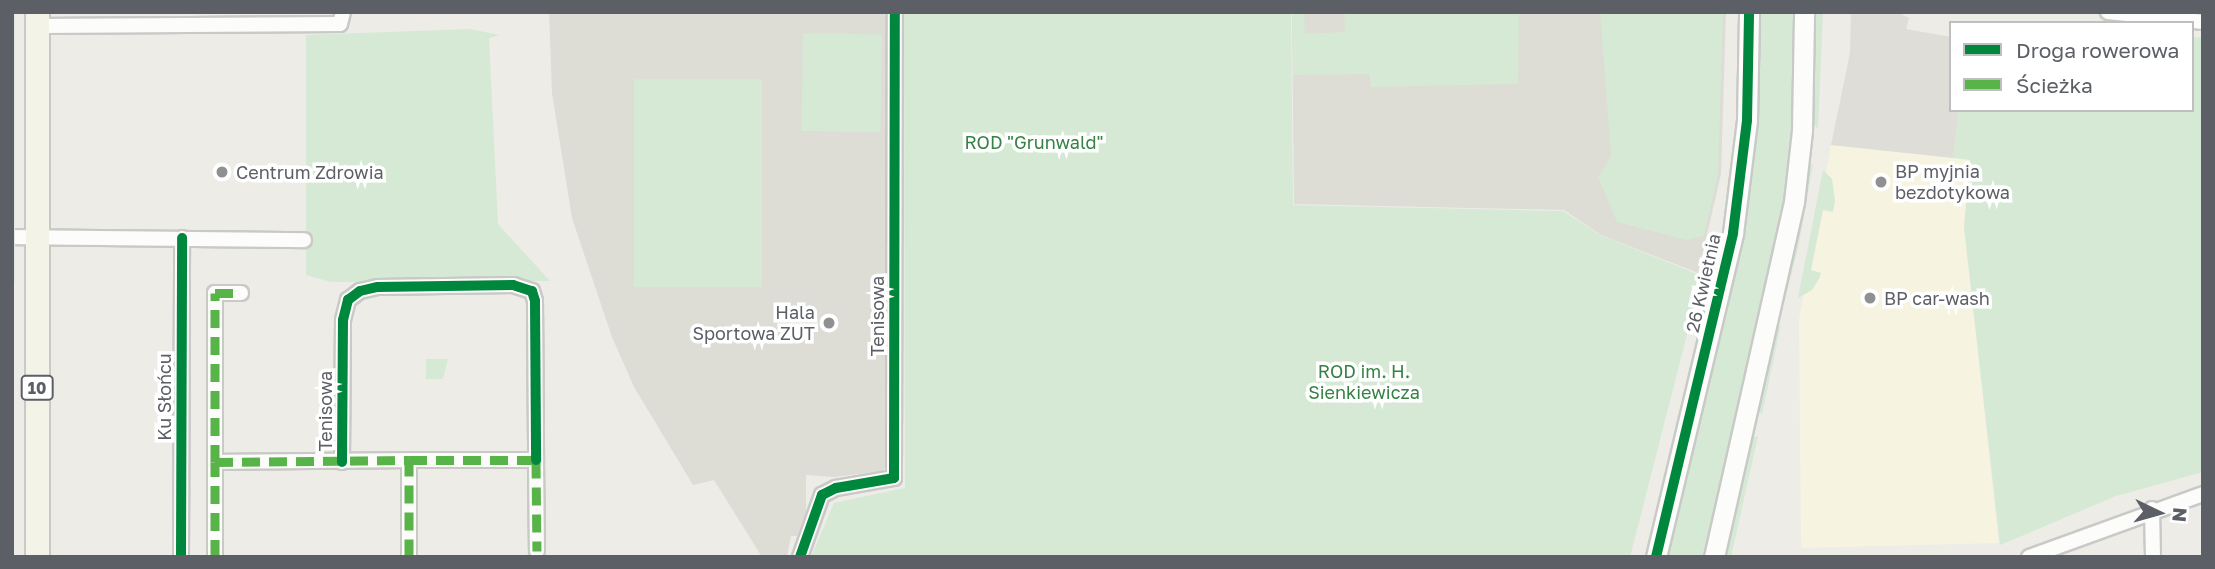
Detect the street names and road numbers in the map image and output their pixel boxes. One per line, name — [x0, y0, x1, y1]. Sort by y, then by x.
street label: 26 Kwietnia — [1681, 231, 1725, 335]
street label: Tenisowa — [866, 276, 888, 356]
street label: Ku Słońcu — [153, 353, 175, 441]
street label: Tenisowa — [314, 371, 336, 451]
road number: 10 — [20, 376, 54, 400]

